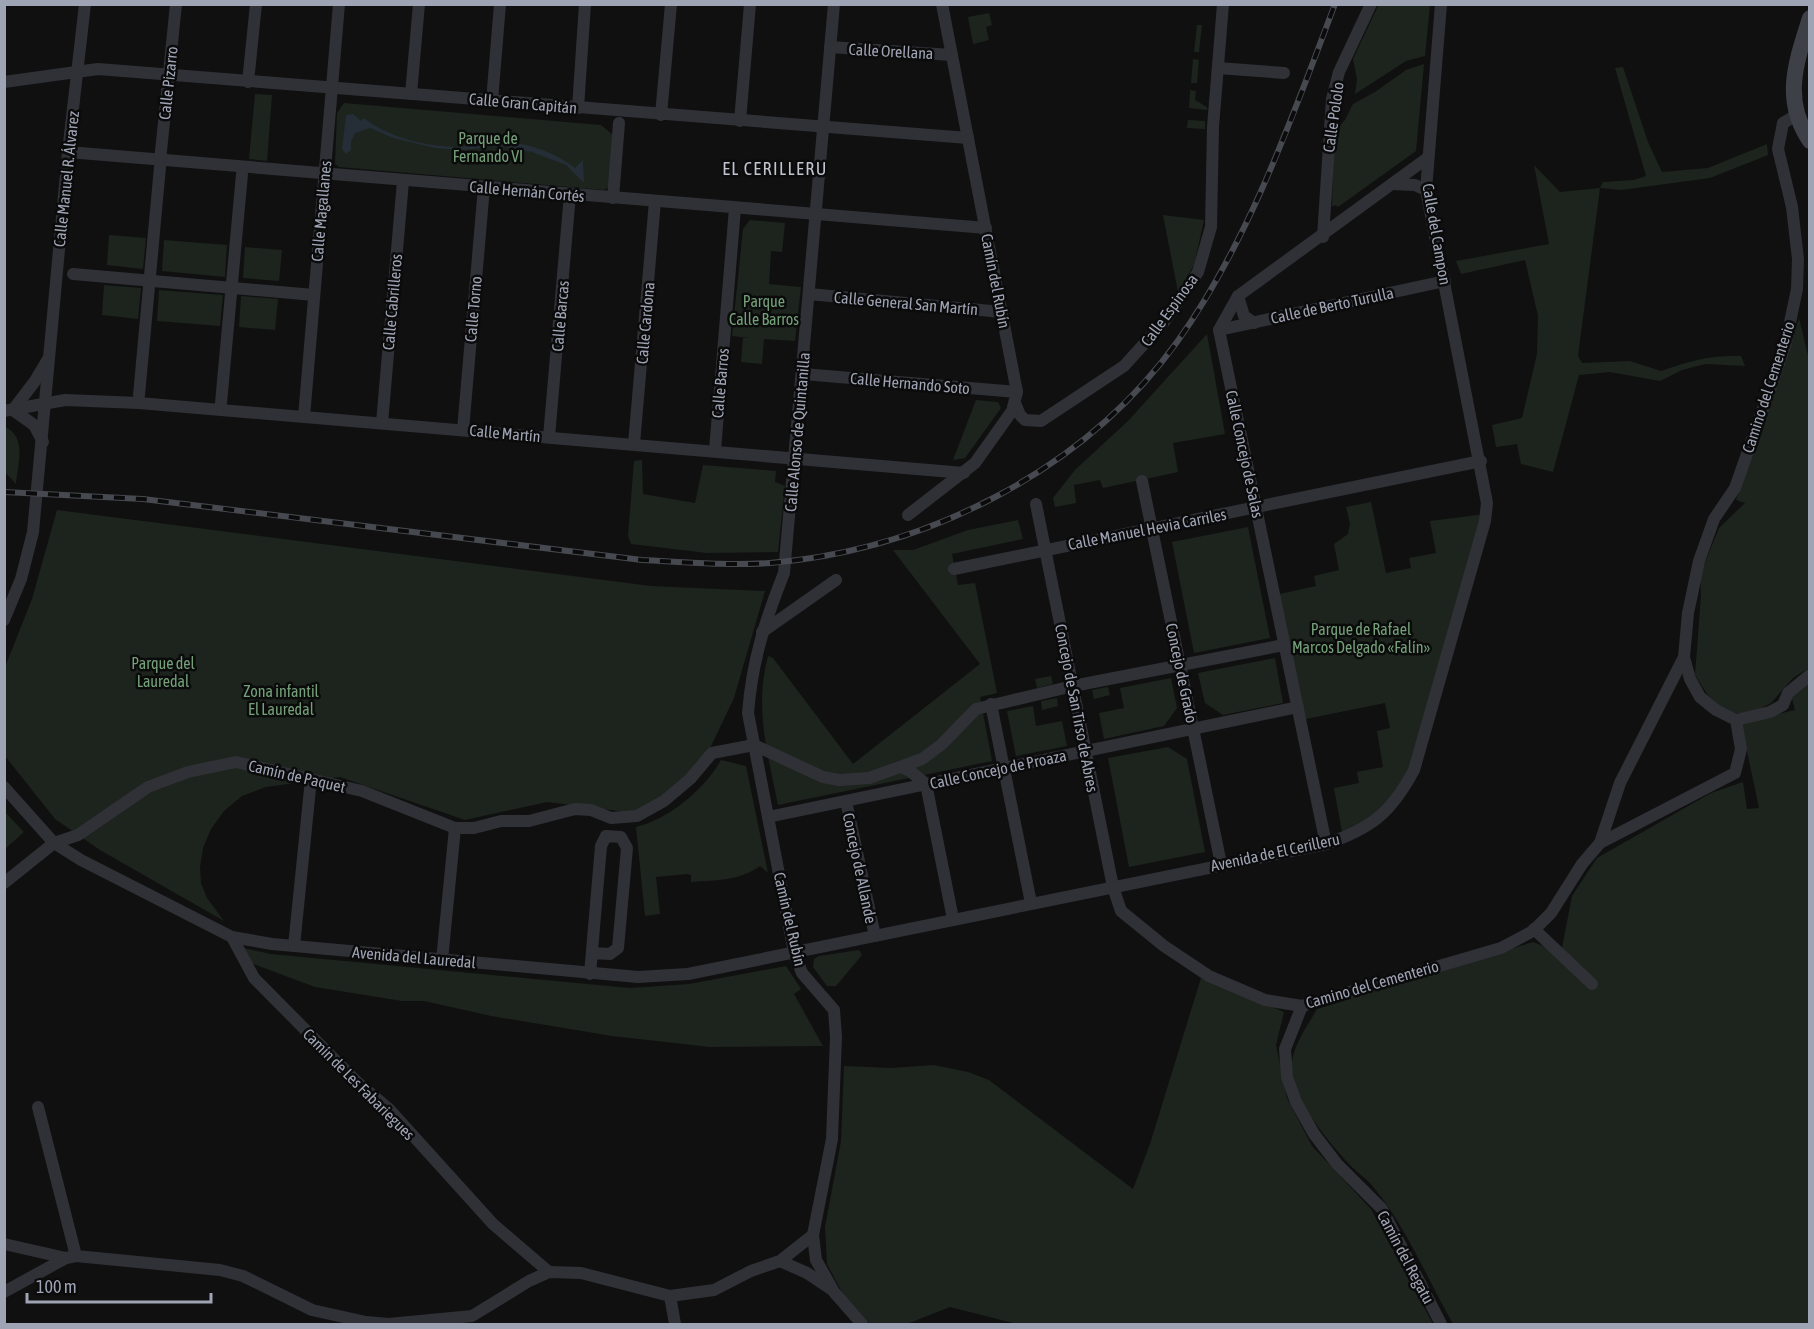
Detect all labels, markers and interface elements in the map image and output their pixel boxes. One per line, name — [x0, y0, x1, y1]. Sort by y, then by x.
street label: Calle Orellana — [848, 40, 934, 62]
street label: Calle Pizarro — [155, 45, 181, 121]
street label: Calle Pololo — [1319, 81, 1347, 153]
street label: Calle Gran Capitán — [468, 89, 578, 118]
street label: Calle Manuel R. Álvarez — [50, 110, 82, 248]
park label: Parque de Fernando VI — [453, 129, 523, 165]
district label: EL CERILLERU — [722, 158, 828, 179]
street label: Calle Magallanes — [308, 159, 335, 262]
street label: Calle Hernán Cortés — [469, 177, 586, 205]
street label: Calle del Campon — [1418, 182, 1455, 286]
street label: Camín del Rubín — [978, 232, 1014, 330]
street label: Calle Cabrilleros — [379, 253, 405, 351]
street label: Calle Espinosa — [1137, 271, 1202, 350]
street label: Calle Torno — [461, 275, 485, 343]
street label: Calle Barcas — [548, 279, 572, 352]
street label: Calle Cardona — [632, 281, 658, 365]
street label: Calle de Berto Turulla — [1269, 283, 1395, 327]
street label: Calle General San Martín — [833, 288, 979, 318]
park label: Parque Calle Barros — [729, 292, 799, 328]
street label: Camino del Cementerio — [1738, 319, 1798, 455]
street label: Calle Barros — [708, 347, 732, 419]
street label: Calle Alonso de Quintanilla — [781, 352, 813, 512]
street label: Calle Hernando Soto — [849, 369, 971, 397]
street label: Calle Concejo de Salas — [1222, 389, 1267, 520]
street label: Calle Martín — [469, 421, 541, 445]
street label: Calle Manuel Hevia Carriles — [1066, 505, 1228, 553]
park label: Parque de Rafael Marcos Delgado «Falín» — [1292, 620, 1430, 657]
street label: Concejo de Grado — [1162, 621, 1201, 725]
street label: Concejo de San Tirso de Abres — [1051, 622, 1102, 794]
park label: Parque del Lauredal — [131, 654, 196, 690]
park label: Zona infantil El Lauredal — [243, 682, 320, 718]
street label: Calle Concejo de Proaza — [928, 746, 1068, 793]
street label: Camín de Paquet — [247, 756, 348, 797]
street label: Concejo de Allande — [839, 811, 880, 925]
street label: Avenida de El Cerilleru — [1209, 830, 1341, 874]
street label: Camín del Rubín — [770, 870, 810, 968]
street label: Avenida del Lauredal — [351, 943, 477, 971]
street label: Camino del Cementerio — [1304, 956, 1440, 1012]
street label: Camín de Les Fabariegues — [299, 1025, 419, 1144]
street label: Camín del Regatu — [1373, 1207, 1438, 1307]
scale bar — [27, 1266, 212, 1304]
text: 100 m — [36, 1276, 77, 1297]

